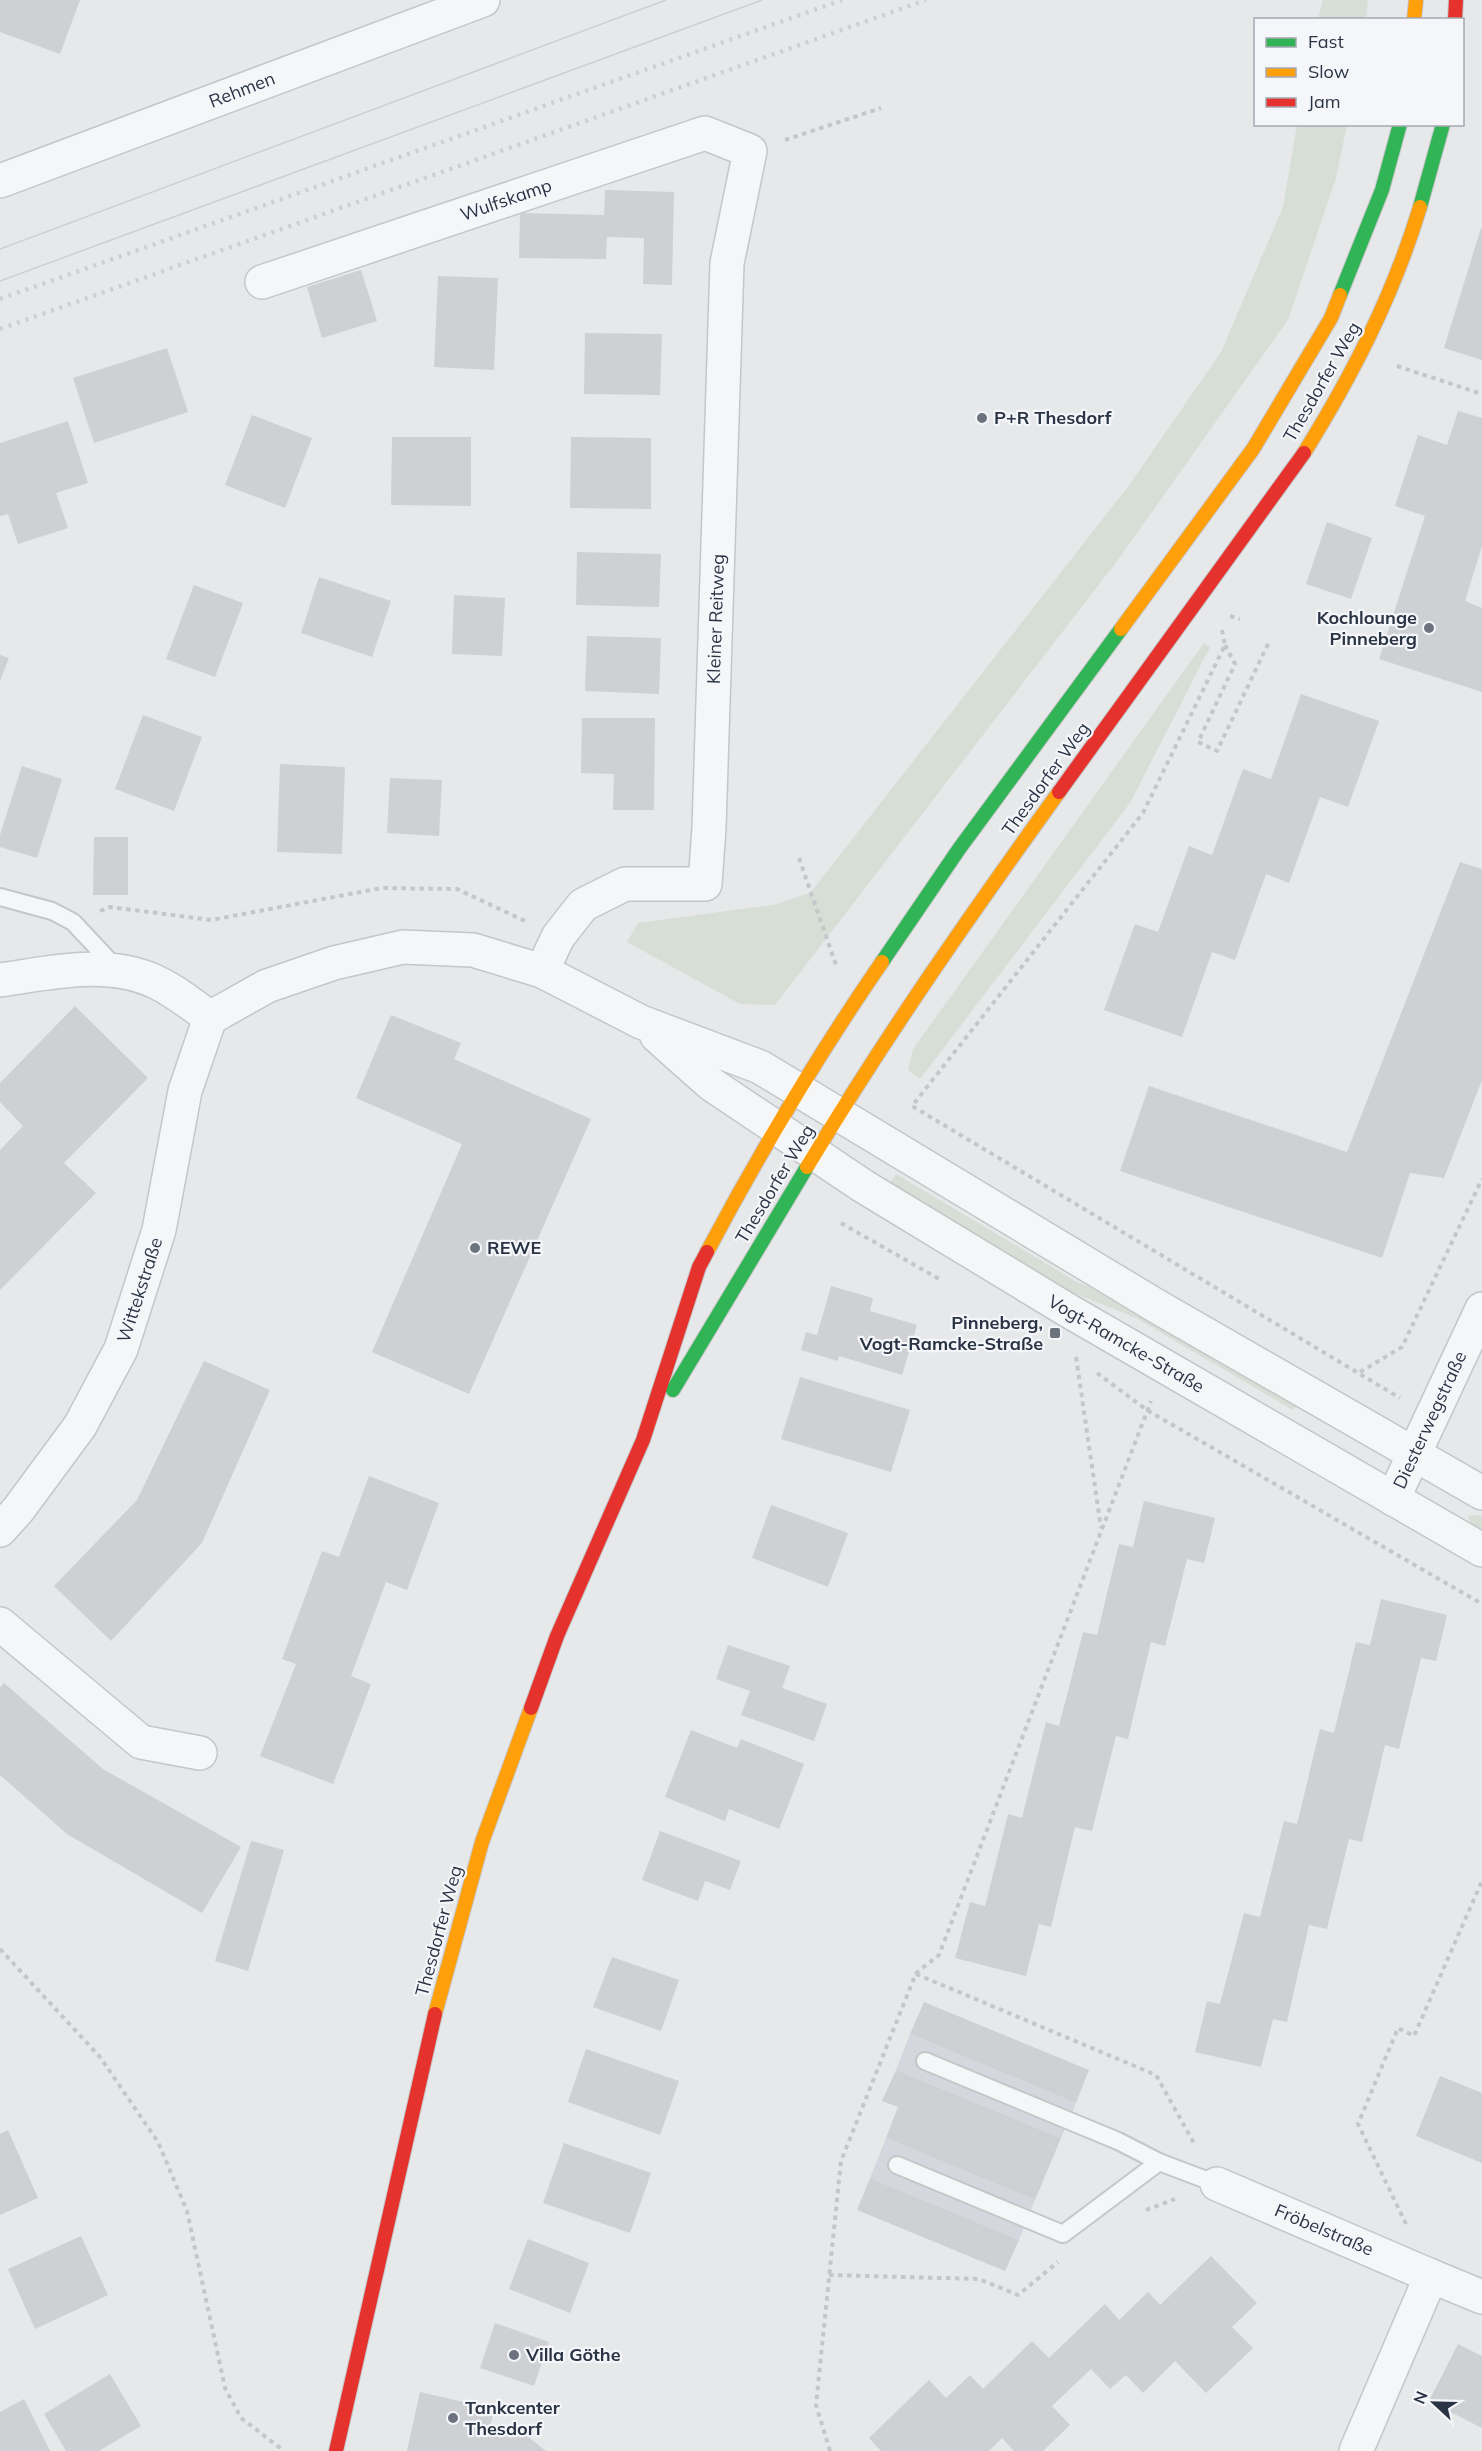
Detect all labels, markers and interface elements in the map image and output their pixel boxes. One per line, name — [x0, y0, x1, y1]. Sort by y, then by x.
legend — [1254, 18, 1464, 126]
text: Fast — [1308, 30, 1344, 53]
text: Slow — [1308, 60, 1350, 83]
street label: Rehmen — [206, 66, 278, 113]
text: Jam — [1308, 90, 1341, 113]
street label: Wulfskamp — [457, 173, 555, 226]
street label: Thesdorfer Weg — [1278, 318, 1365, 446]
place label: P+R Thesdorf — [994, 406, 1112, 429]
marker: P+R Thesdorf — [975, 411, 989, 425]
street label: Kleiner Reitweg — [702, 553, 729, 684]
place label: Kochlounge Pinneberg — [1317, 606, 1417, 650]
marker: Kochlounge Pinneberg — [1422, 621, 1436, 635]
street label: Thesdorfer Weg — [997, 717, 1094, 840]
street label: Thesdorfer Weg — [730, 1120, 819, 1247]
street label: Wittekstraße — [112, 1234, 167, 1345]
place label: REWE — [487, 1236, 541, 1259]
marker: REWE — [468, 1241, 482, 1255]
street label: Vogt-Ramcke-Straße — [1044, 1289, 1209, 1398]
place label: Pinneberg, Vogt-Ramcke-Straße — [859, 1311, 1043, 1355]
marker: Pinneberg, Vogt-Ramcke-Straße — [1048, 1326, 1062, 1340]
street label: Diesterwegstraße — [1388, 1347, 1471, 1492]
street label: Thesdorfer Weg — [410, 1863, 467, 1999]
street label: Fröbelstraße — [1271, 2198, 1377, 2261]
place label: Villa Göthe — [525, 2343, 621, 2366]
marker: Villa Göthe — [507, 2348, 521, 2362]
north arrow — [1404, 2373, 1464, 2433]
text: N — [1409, 2388, 1432, 2407]
place label: Tankcenter Thesdorf — [465, 2396, 561, 2440]
marker: Tankcenter Thesdorf — [446, 2411, 460, 2425]

